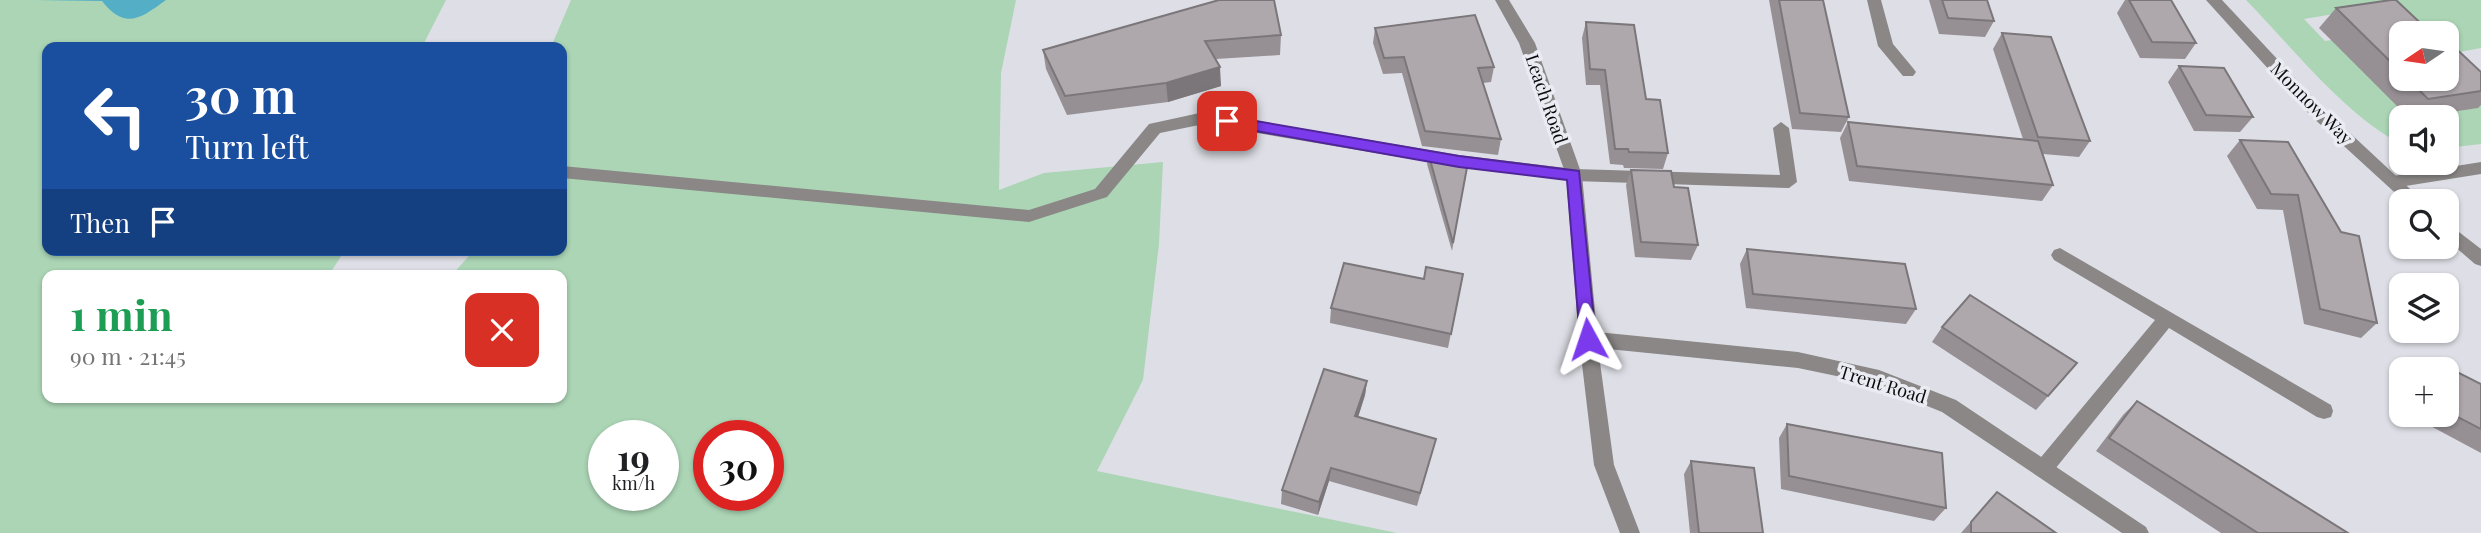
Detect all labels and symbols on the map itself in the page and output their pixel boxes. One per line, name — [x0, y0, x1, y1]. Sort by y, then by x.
north arrow — [2389, 21, 2459, 91]
street label: Leach Road — [1520, 51, 1574, 148]
street label: Monnow Way — [2266, 57, 2358, 149]
pin — [1197, 91, 1257, 151]
position arrow — [1551, 302, 1625, 376]
street label: Trent Road — [1836, 359, 1930, 409]
speed limit sign: 30 — [693, 420, 784, 511]

